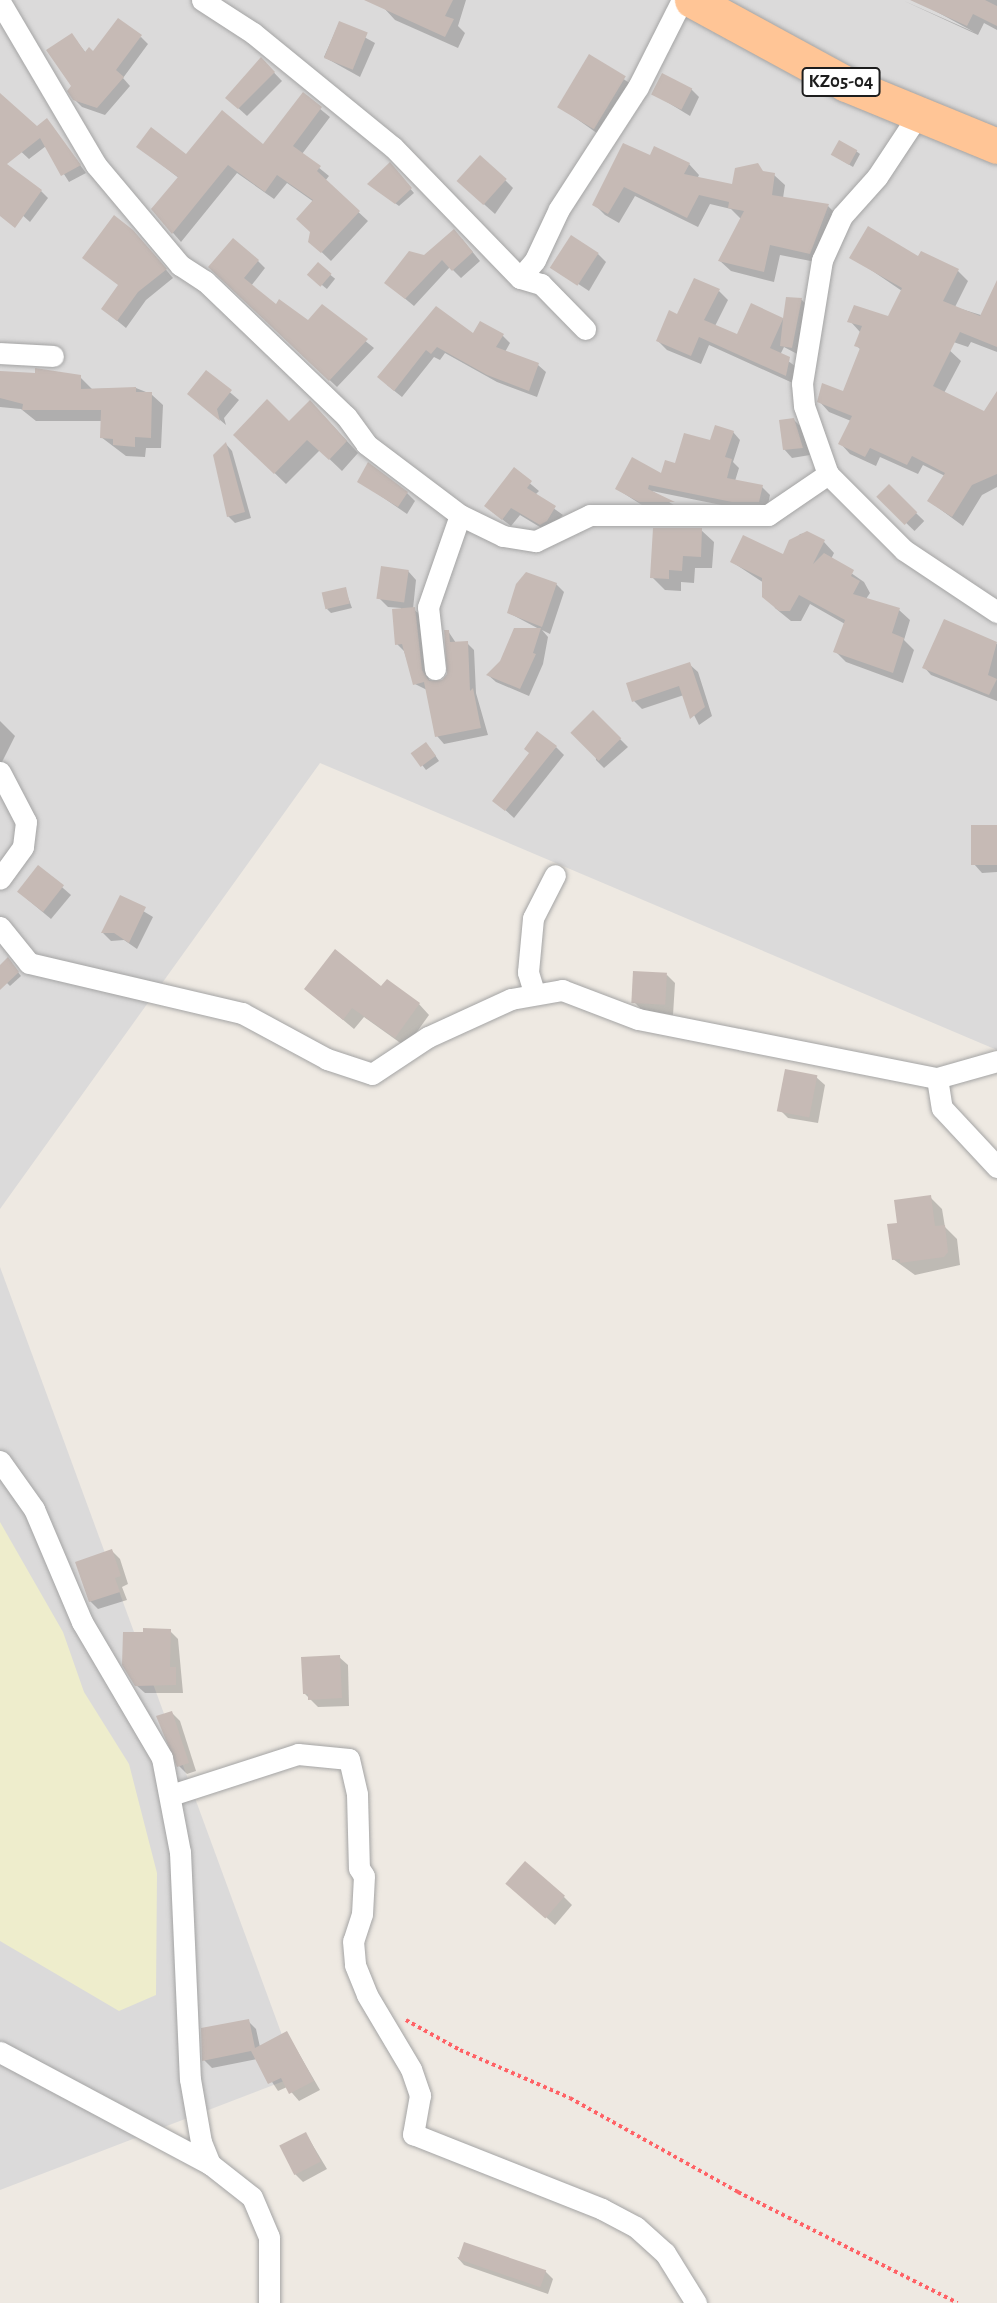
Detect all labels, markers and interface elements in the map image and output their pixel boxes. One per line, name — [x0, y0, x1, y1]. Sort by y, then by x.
road number: KZ05-04 — [801, 66, 881, 97]

